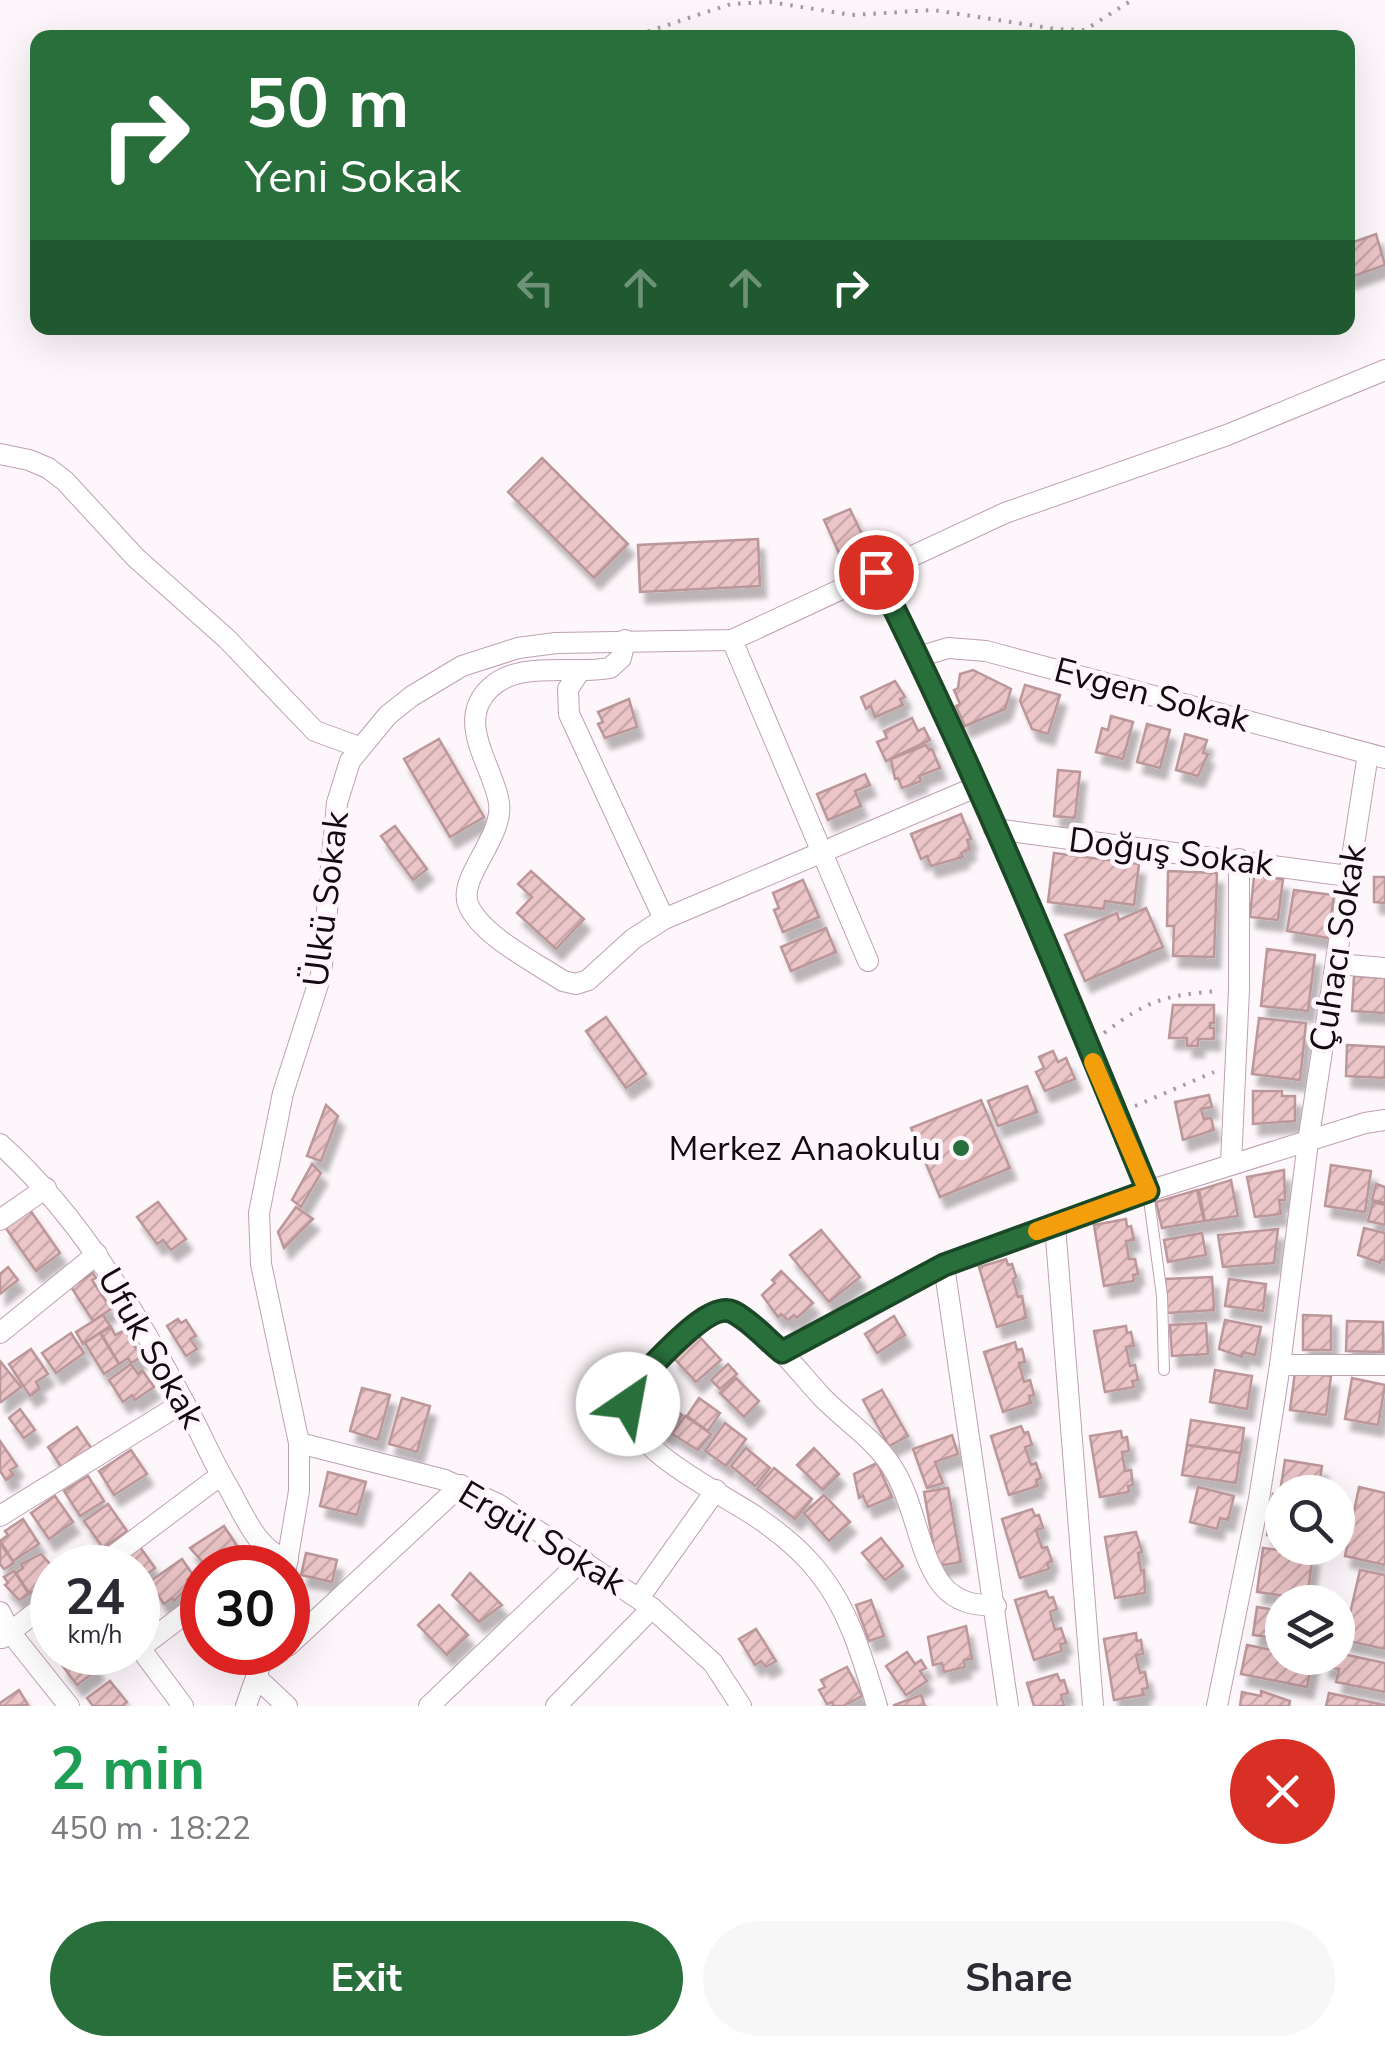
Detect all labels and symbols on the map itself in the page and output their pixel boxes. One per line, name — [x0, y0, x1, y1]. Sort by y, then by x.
pin — [834, 530, 919, 615]
street label: Evgen Sokak — [1049, 646, 1255, 744]
street label: Ülkü Sokak — [292, 808, 360, 989]
street label: Doğuş Sokak — [1066, 816, 1276, 888]
street label: Çuhacı Sokak — [1298, 841, 1378, 1055]
place label: Merkez Anaokulu — [669, 1125, 941, 1172]
marker: Merkez Anaokulu — [950, 1137, 972, 1159]
street label: Ufuk Sokak — [86, 1259, 216, 1437]
position arrow — [576, 1352, 680, 1456]
street label: Ergül Sokak — [450, 1470, 634, 1606]
speed limit sign: 30 — [180, 1545, 310, 1675]

